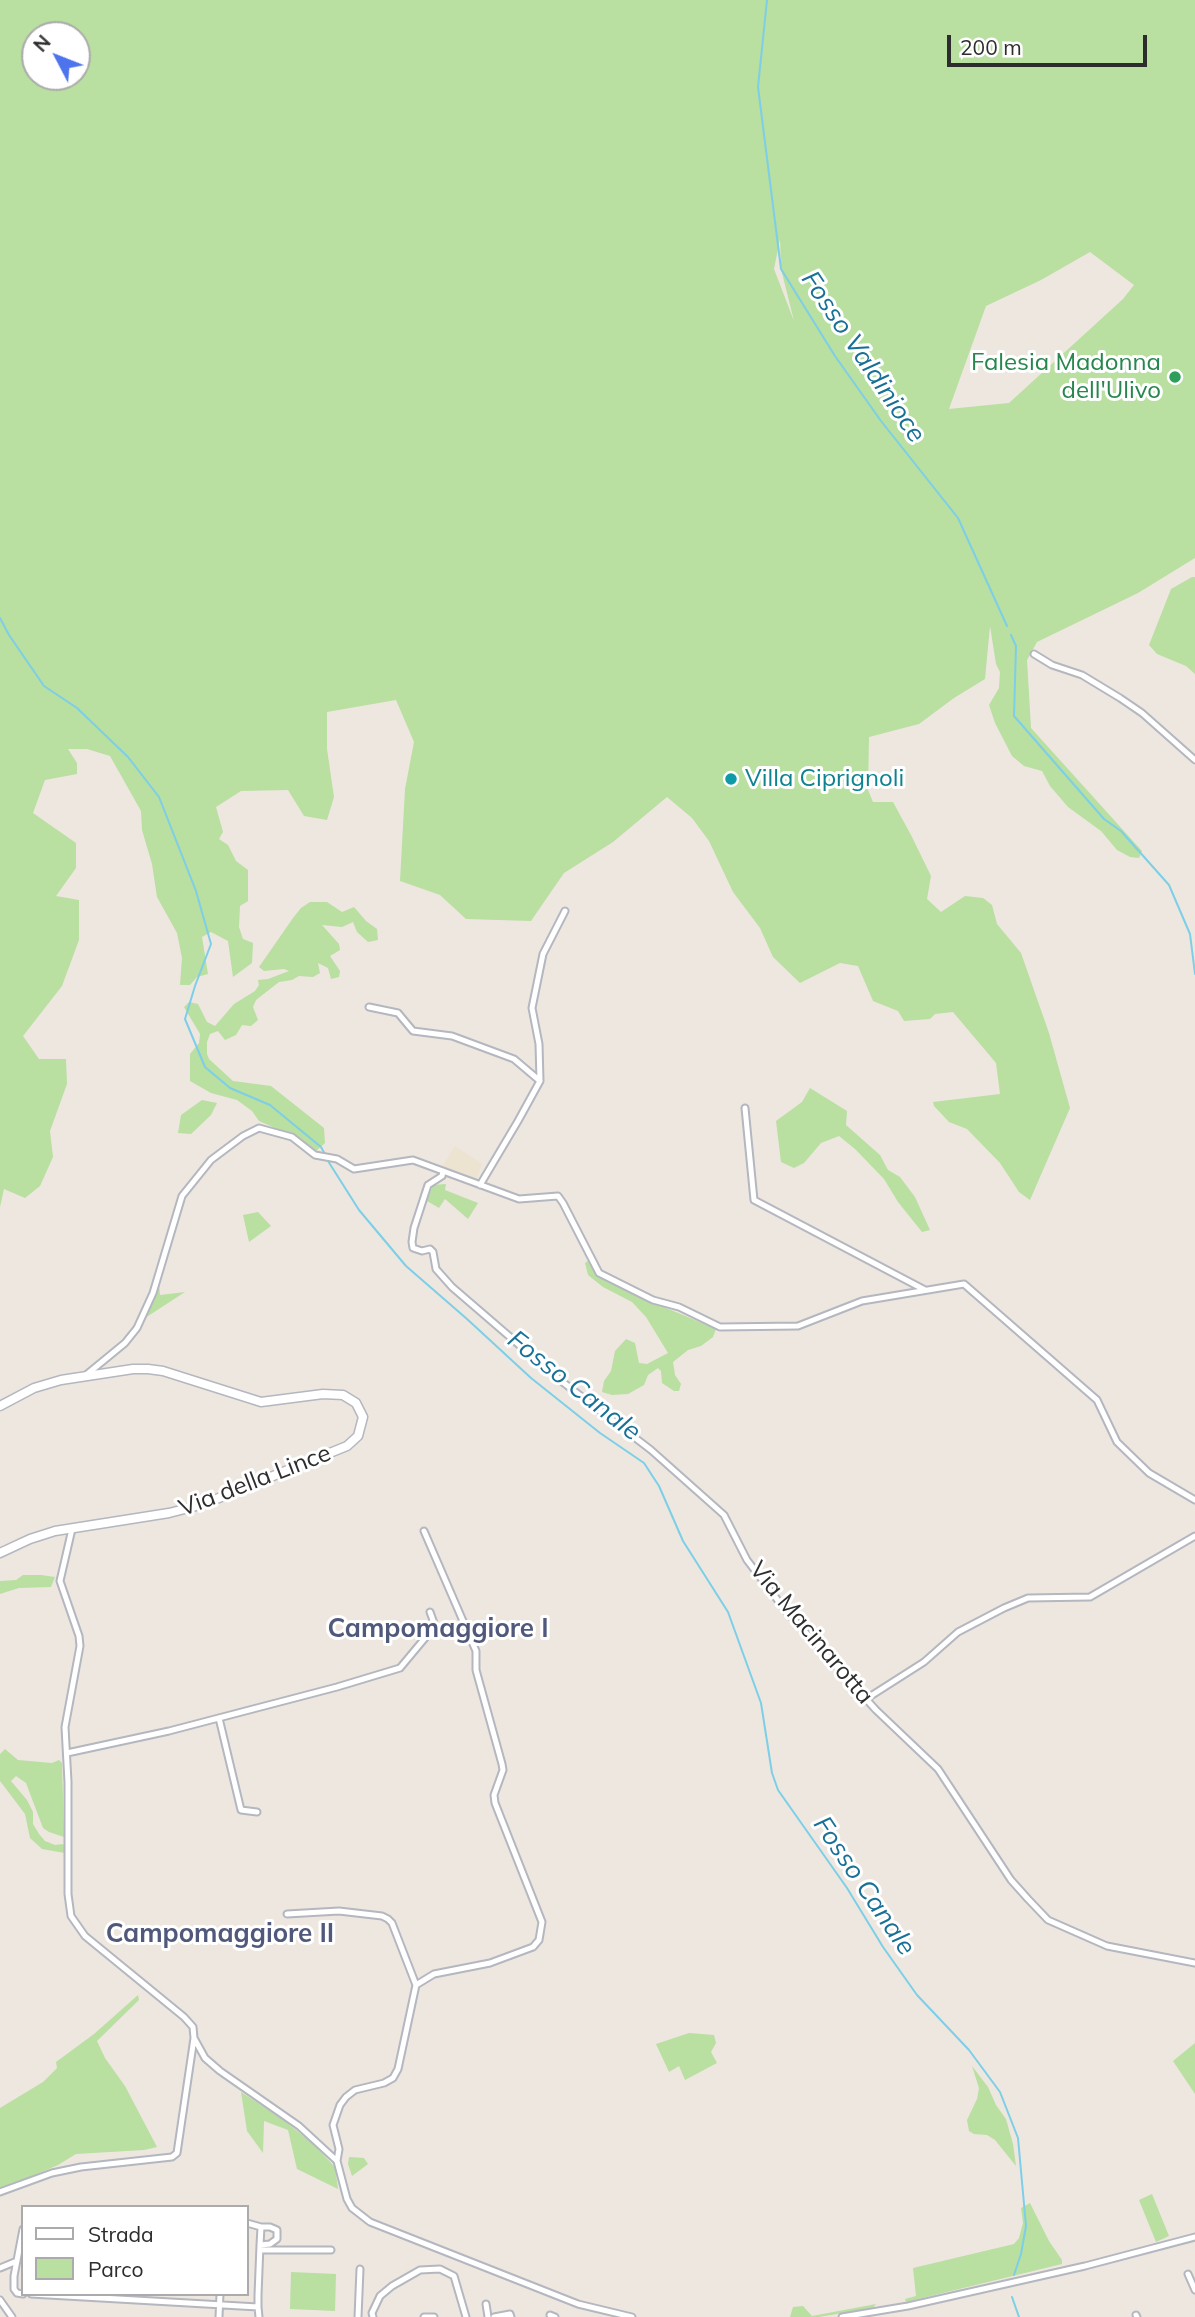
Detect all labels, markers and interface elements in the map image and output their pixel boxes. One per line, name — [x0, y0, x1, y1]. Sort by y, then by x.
north arrow — [21, 21, 91, 91]
scale bar — [950, 21, 1150, 65]
text: N — [28, 30, 56, 57]
text: 200 m — [960, 34, 1022, 60]
water label: Fosso Valdinioce — [794, 266, 932, 448]
place label: Falesia Madonna dell'Ulivo — [971, 349, 1161, 405]
marker: Falesia Madonna dell'Ulivo — [1167, 369, 1183, 385]
place label: Villa Ciprignoli — [745, 765, 904, 793]
marker: Villa Ciprignoli — [723, 771, 739, 787]
water label: Fosso Canale — [501, 1324, 647, 1448]
street label: Via della Lince — [175, 1439, 335, 1523]
street label: Via Macinarotta — [743, 1556, 879, 1710]
district label: Campomaggiore I — [327, 1613, 549, 1645]
water label: Fosso Canale — [806, 1811, 922, 1961]
district label: Campomaggiore II — [106, 1918, 334, 1950]
legend — [21, 2205, 248, 2296]
text: Strada — [88, 2221, 154, 2247]
text: Parco — [88, 2256, 143, 2282]

